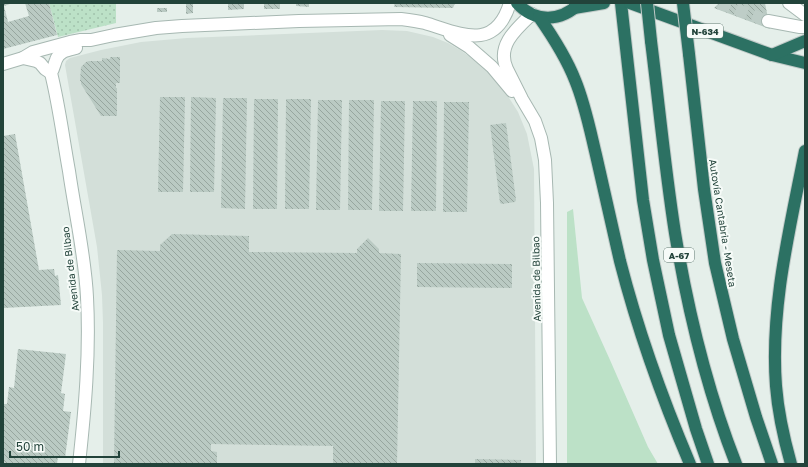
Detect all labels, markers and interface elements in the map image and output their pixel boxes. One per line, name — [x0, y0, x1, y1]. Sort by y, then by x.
road number: N-634 — [687, 24, 723, 38]
street label: Autovía Cantabria - Meseta — [707, 158, 739, 288]
street label: Avenida de Bilbao — [59, 226, 81, 312]
street label: Avenida de Bilbao — [529, 236, 543, 322]
road number: A-67 — [664, 248, 694, 262]
scale bar — [10, 433, 119, 459]
text: 50 m — [16, 439, 44, 454]

